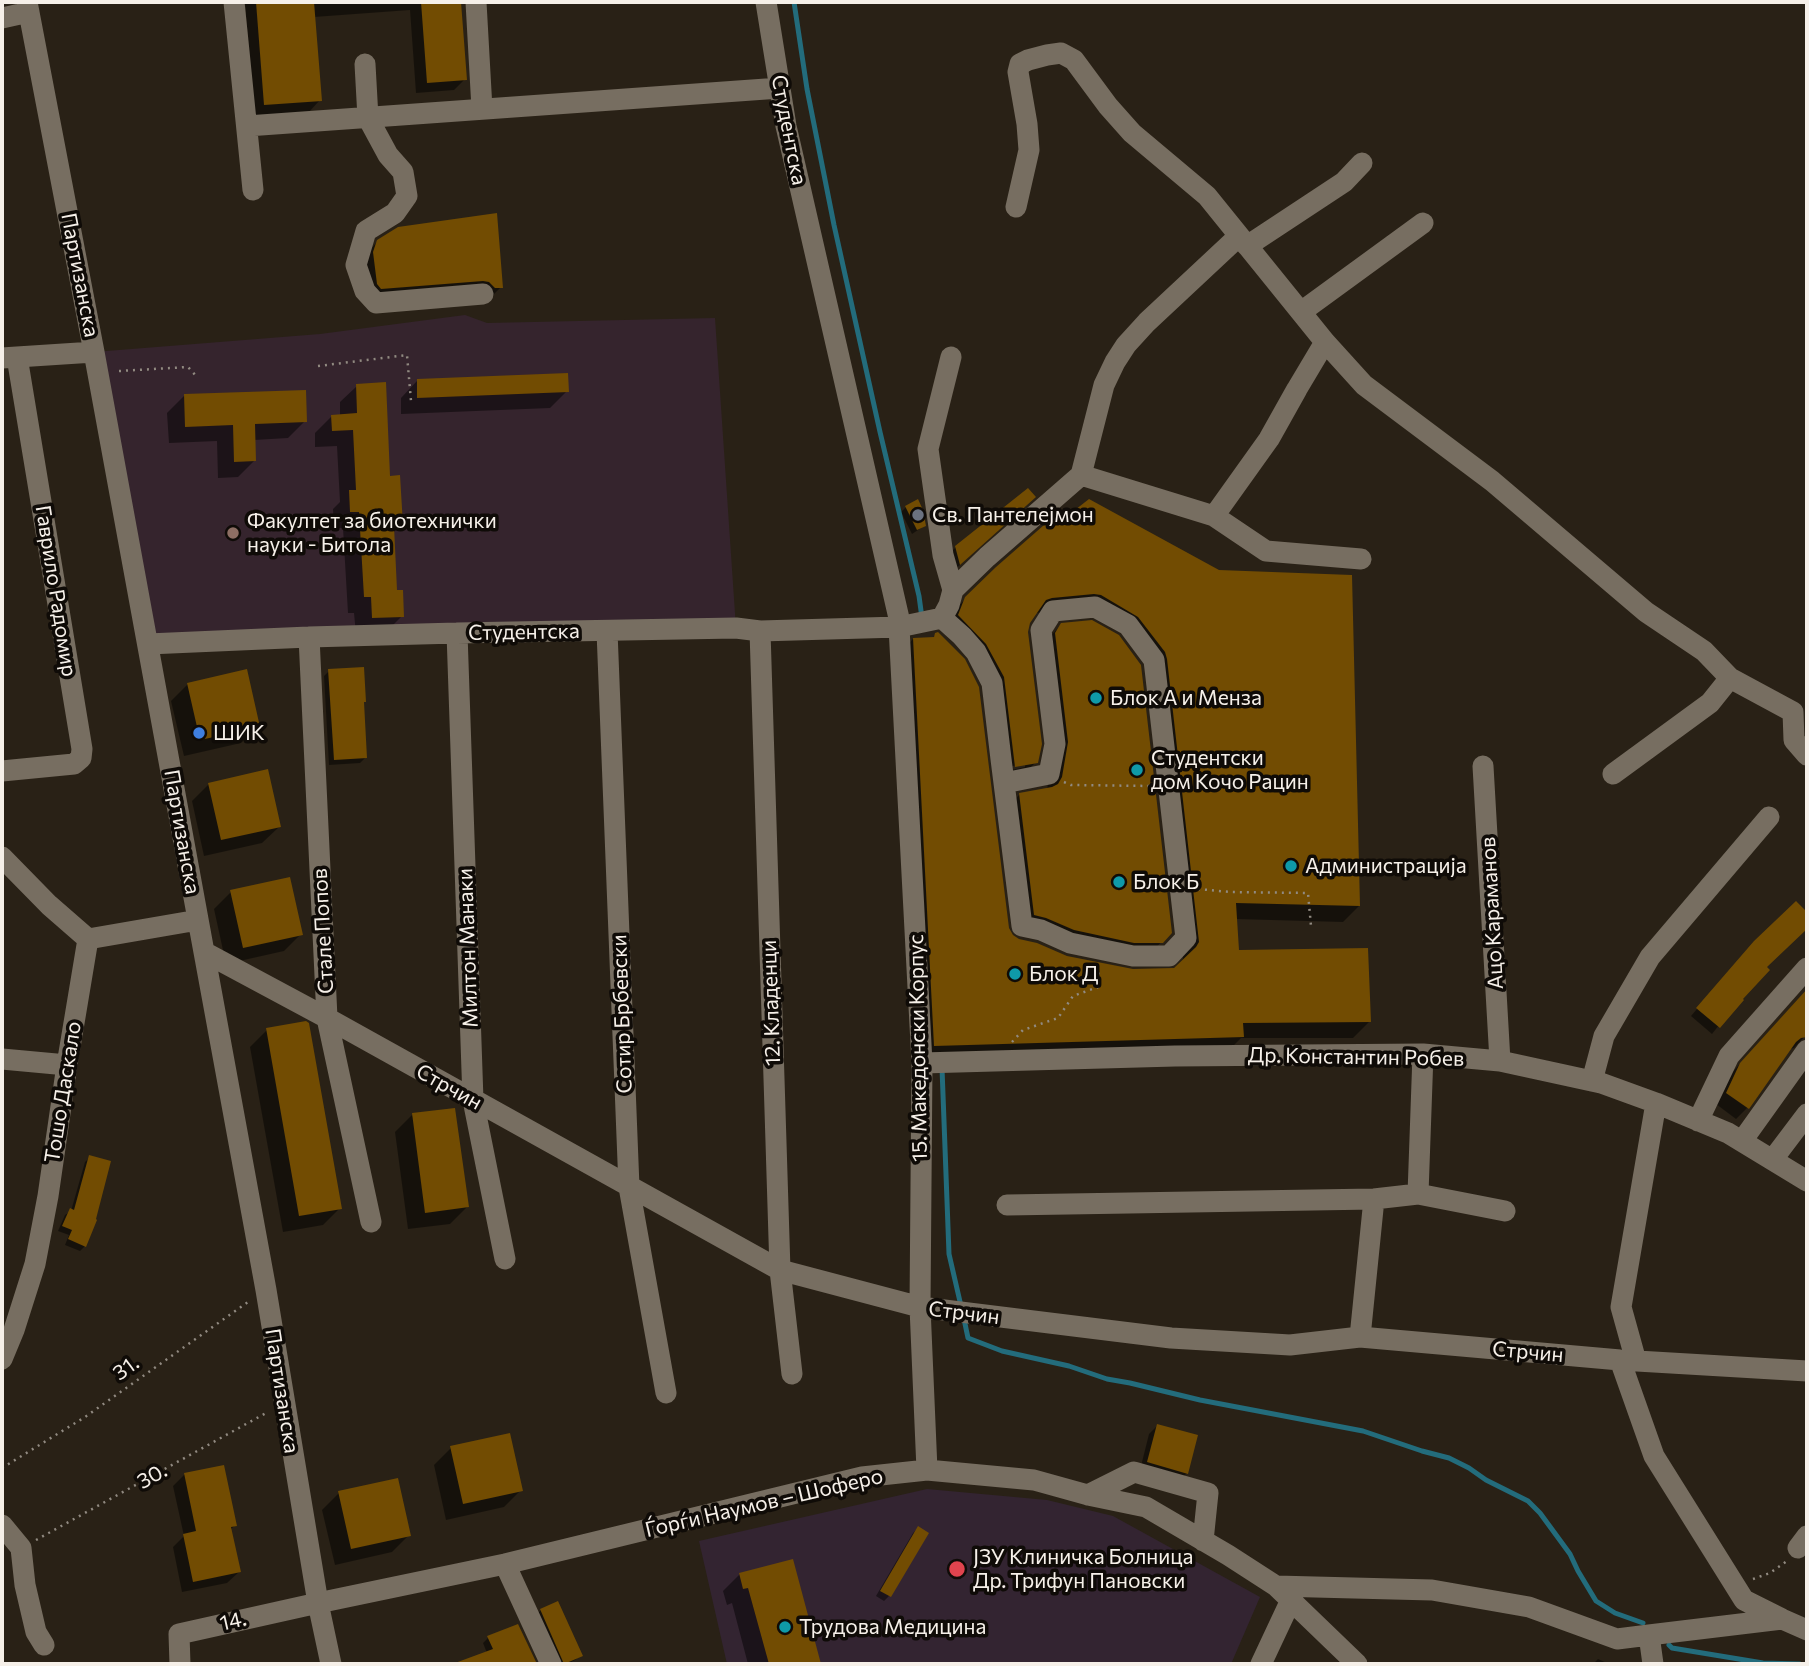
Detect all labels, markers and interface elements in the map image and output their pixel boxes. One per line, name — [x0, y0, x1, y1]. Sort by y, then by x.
street label: Студентска — [766, 73, 812, 187]
street label: Партизанска — [56, 211, 104, 339]
place label: Св. Пантелејмон — [932, 502, 1094, 528]
street label: Гаврило Радомир — [30, 503, 82, 679]
marker: Св. Пантелејмон — [910, 507, 926, 523]
place label: Факултет за биотехнички науки - Битола — [247, 508, 497, 558]
marker: Факултет за биотехнички науки - Битола — [225, 525, 241, 541]
street label: Студентска — [468, 618, 580, 646]
place label: Блок А и Менза — [1110, 685, 1262, 711]
marker: Блок А и Менза — [1088, 690, 1104, 706]
place label: ШИК — [213, 720, 265, 746]
marker: ШИК — [191, 725, 207, 741]
place label: Студентски дом Кочо Рацин — [1151, 745, 1309, 795]
marker: Студентски дом Кочо Рацин — [1129, 762, 1145, 778]
street label: Партизанска — [159, 768, 205, 896]
street label: Ацо Караманов — [1475, 836, 1509, 990]
place label: Администрација — [1305, 853, 1467, 879]
marker: Администрација — [1283, 858, 1299, 874]
street label: Стале Попов — [307, 867, 339, 995]
street label: Милтон Манаки — [453, 868, 483, 1028]
place label: Блок Б — [1133, 869, 1199, 895]
marker: Блок Б — [1111, 874, 1127, 890]
street label: Сотир Брбевски — [607, 934, 637, 1094]
street label: 15. Македонски Корпус — [903, 934, 933, 1162]
street label: 12. Кладенци — [756, 939, 786, 1067]
place label: Блок Д — [1029, 961, 1099, 987]
marker: Блок Д — [1007, 966, 1023, 982]
street label: Тошо Даскало — [39, 1019, 87, 1165]
street label: Др. Константин Робев — [1248, 1043, 1464, 1071]
street label: Стрчин — [412, 1059, 486, 1115]
street label: Стрчин — [927, 1296, 1001, 1330]
street label: Партизанска — [260, 1327, 304, 1455]
street label: Стрчин — [1491, 1336, 1565, 1368]
street label: 31. — [108, 1350, 144, 1386]
street label: 30. — [133, 1458, 171, 1494]
street label: Ѓорѓи Наумов – Шоферо — [643, 1463, 885, 1543]
place label: ЈЗУ Клиничка Болница Др. Трифун Пановски — [973, 1544, 1193, 1594]
marker: ЈЗУ Клиничка Болница Др. Трифун Пановски — [947, 1559, 967, 1579]
street label: 14. — [217, 1606, 249, 1636]
place label: Трудова Медицина — [799, 1614, 986, 1640]
marker: Трудова Медицина — [777, 1619, 793, 1635]

